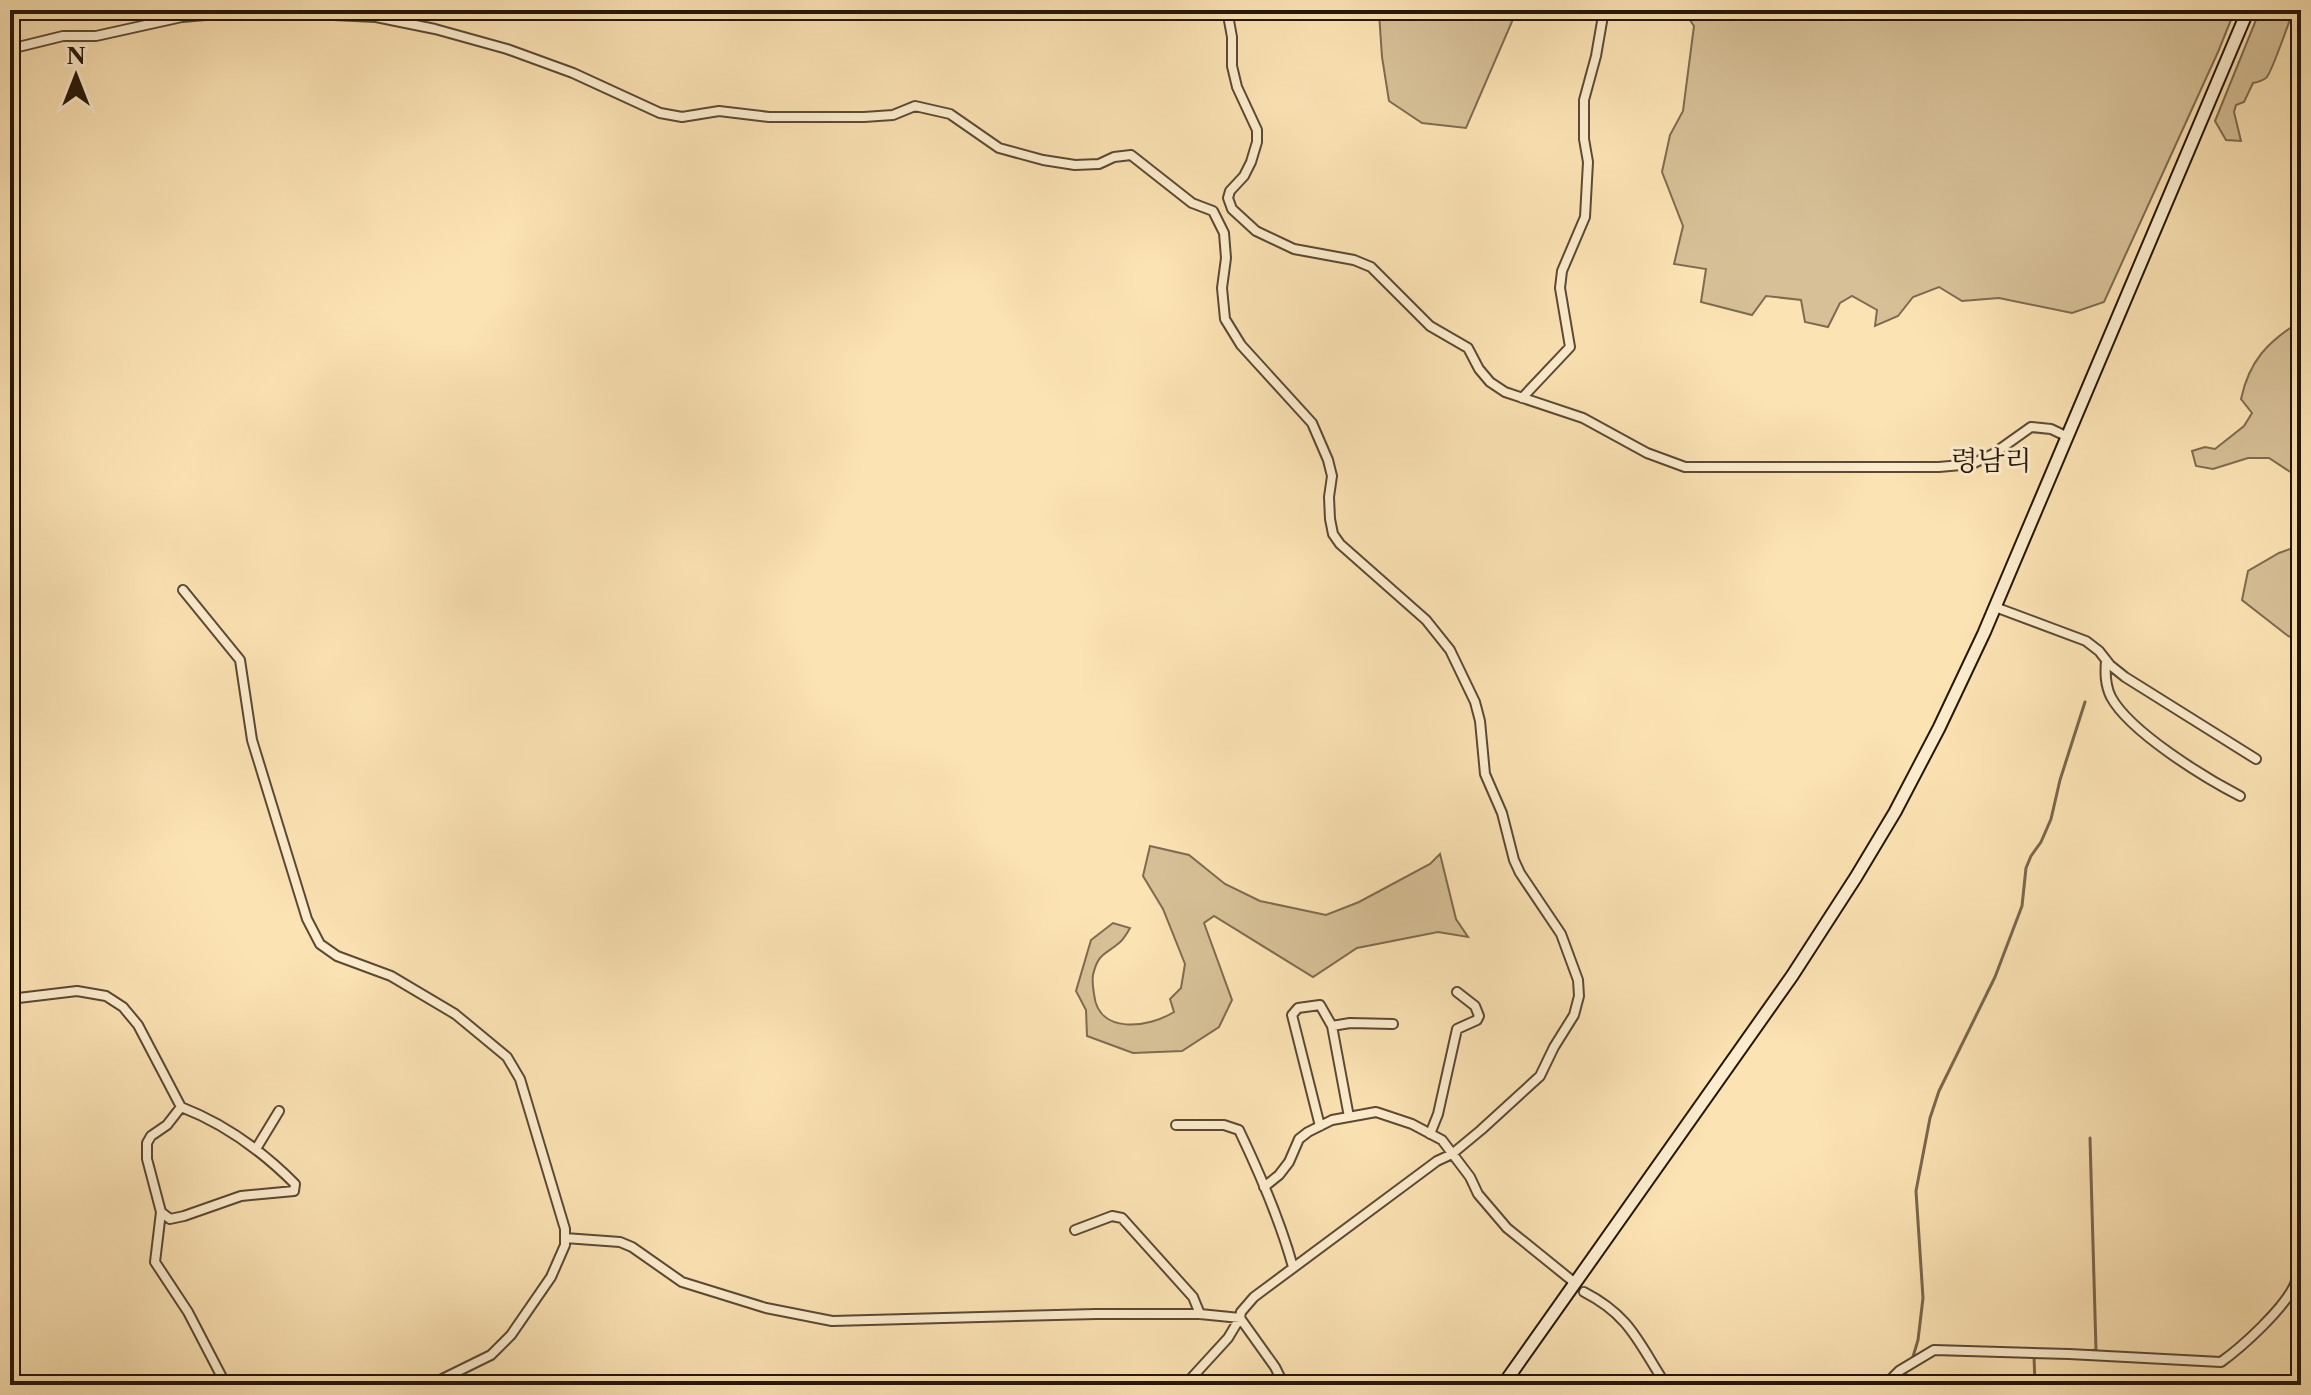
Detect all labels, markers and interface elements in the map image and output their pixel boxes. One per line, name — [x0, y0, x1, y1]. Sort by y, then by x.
north arrow — [36, 36, 116, 116]
text: N — [66, 43, 86, 70]
district label: 령남리 — [1950, 443, 2032, 477]

